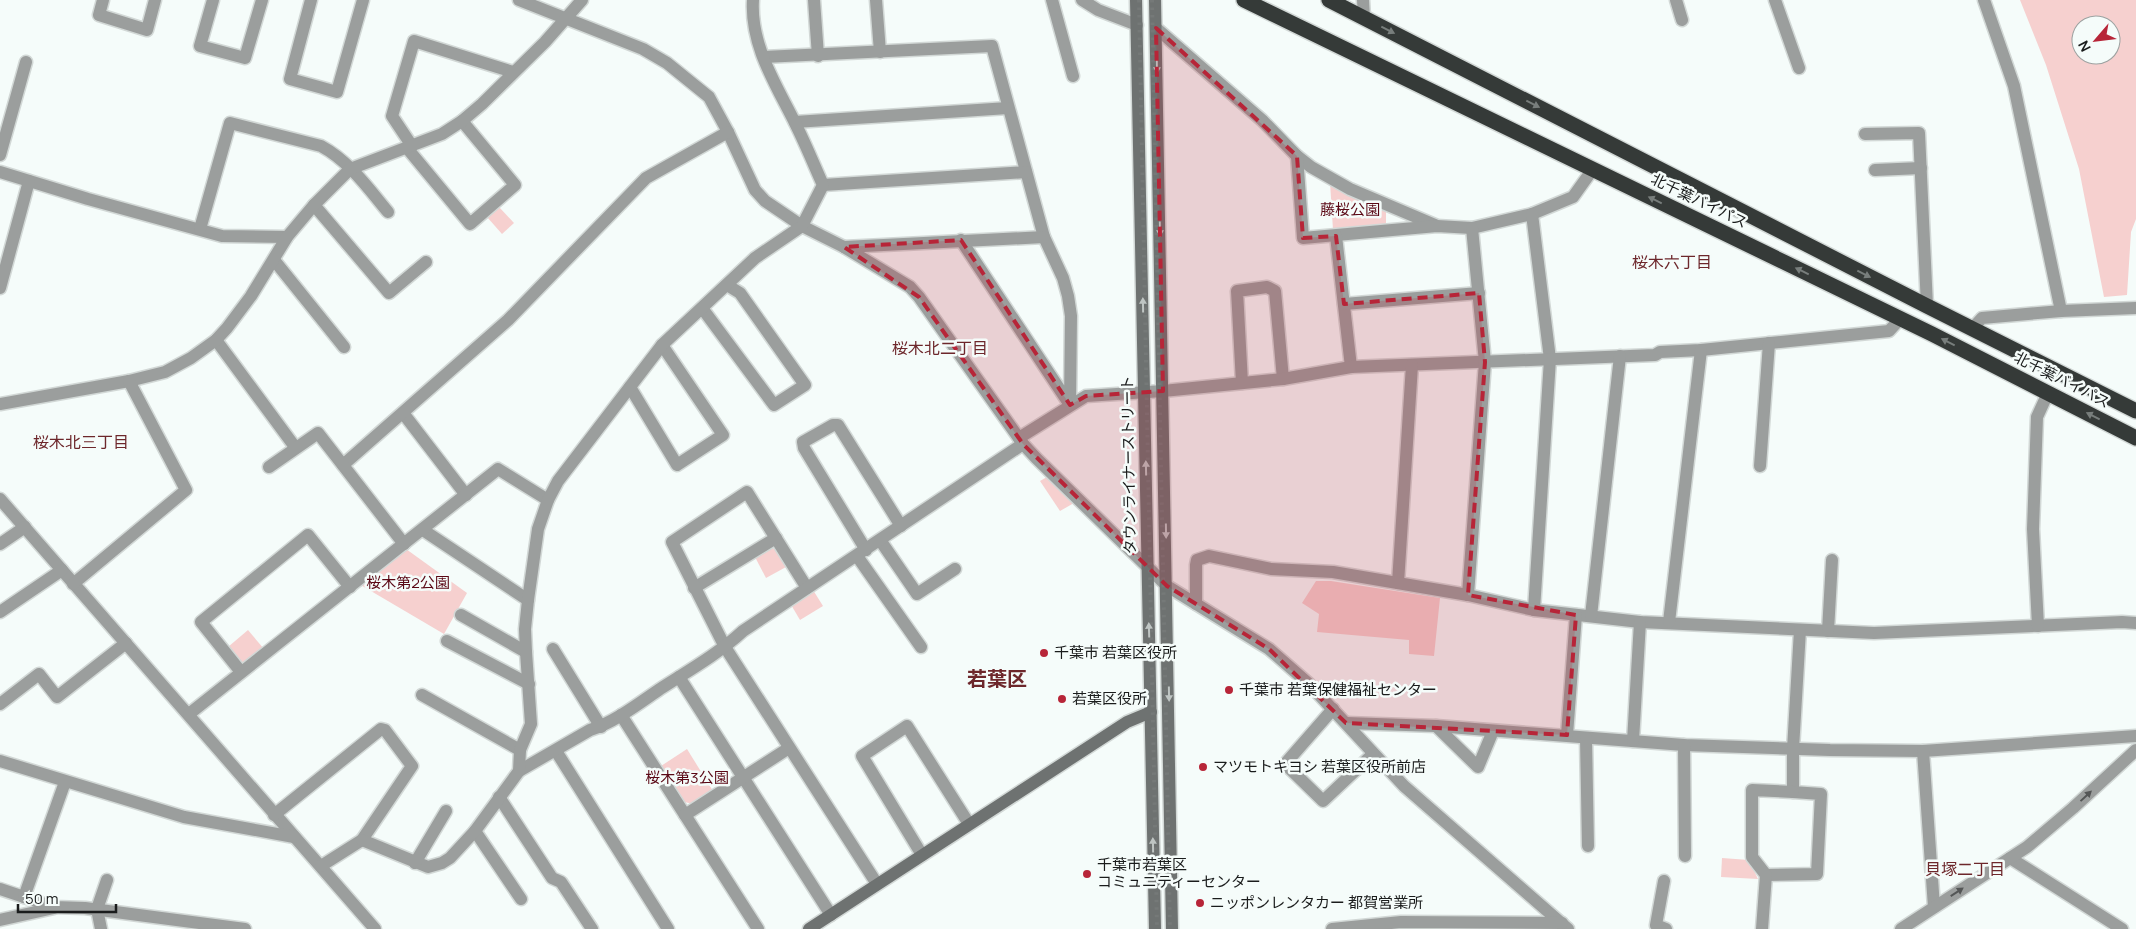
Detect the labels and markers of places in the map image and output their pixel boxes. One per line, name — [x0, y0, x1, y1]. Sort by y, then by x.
place label: 千葉市 若葉区役所 — [1054, 642, 1177, 663]
marker: 千葉市 若葉区役所 — [1038, 647, 1050, 659]
place label: 千葉市 若葉保健福祉センター — [1239, 679, 1437, 700]
marker: 千葉市 若葉保健福祉センター — [1223, 684, 1235, 696]
place label: 若葉区役所 — [1072, 688, 1147, 709]
marker: 若葉区役所 — [1056, 693, 1068, 705]
place label: マツモトキヨシ 若葉区役所前店 — [1213, 756, 1426, 777]
marker: マツモトキヨシ 若葉区役所前店 — [1197, 761, 1209, 773]
place label: 千葉市若葉区 コミュニティーセンター — [1097, 854, 1261, 892]
marker: 千葉市若葉区 コミュニティーセンター — [1081, 868, 1093, 880]
place label: ニッポンレンタカー 都賀営業所 — [1210, 892, 1423, 913]
marker: ニッポンレンタカー 都賀営業所 — [1194, 897, 1206, 909]

